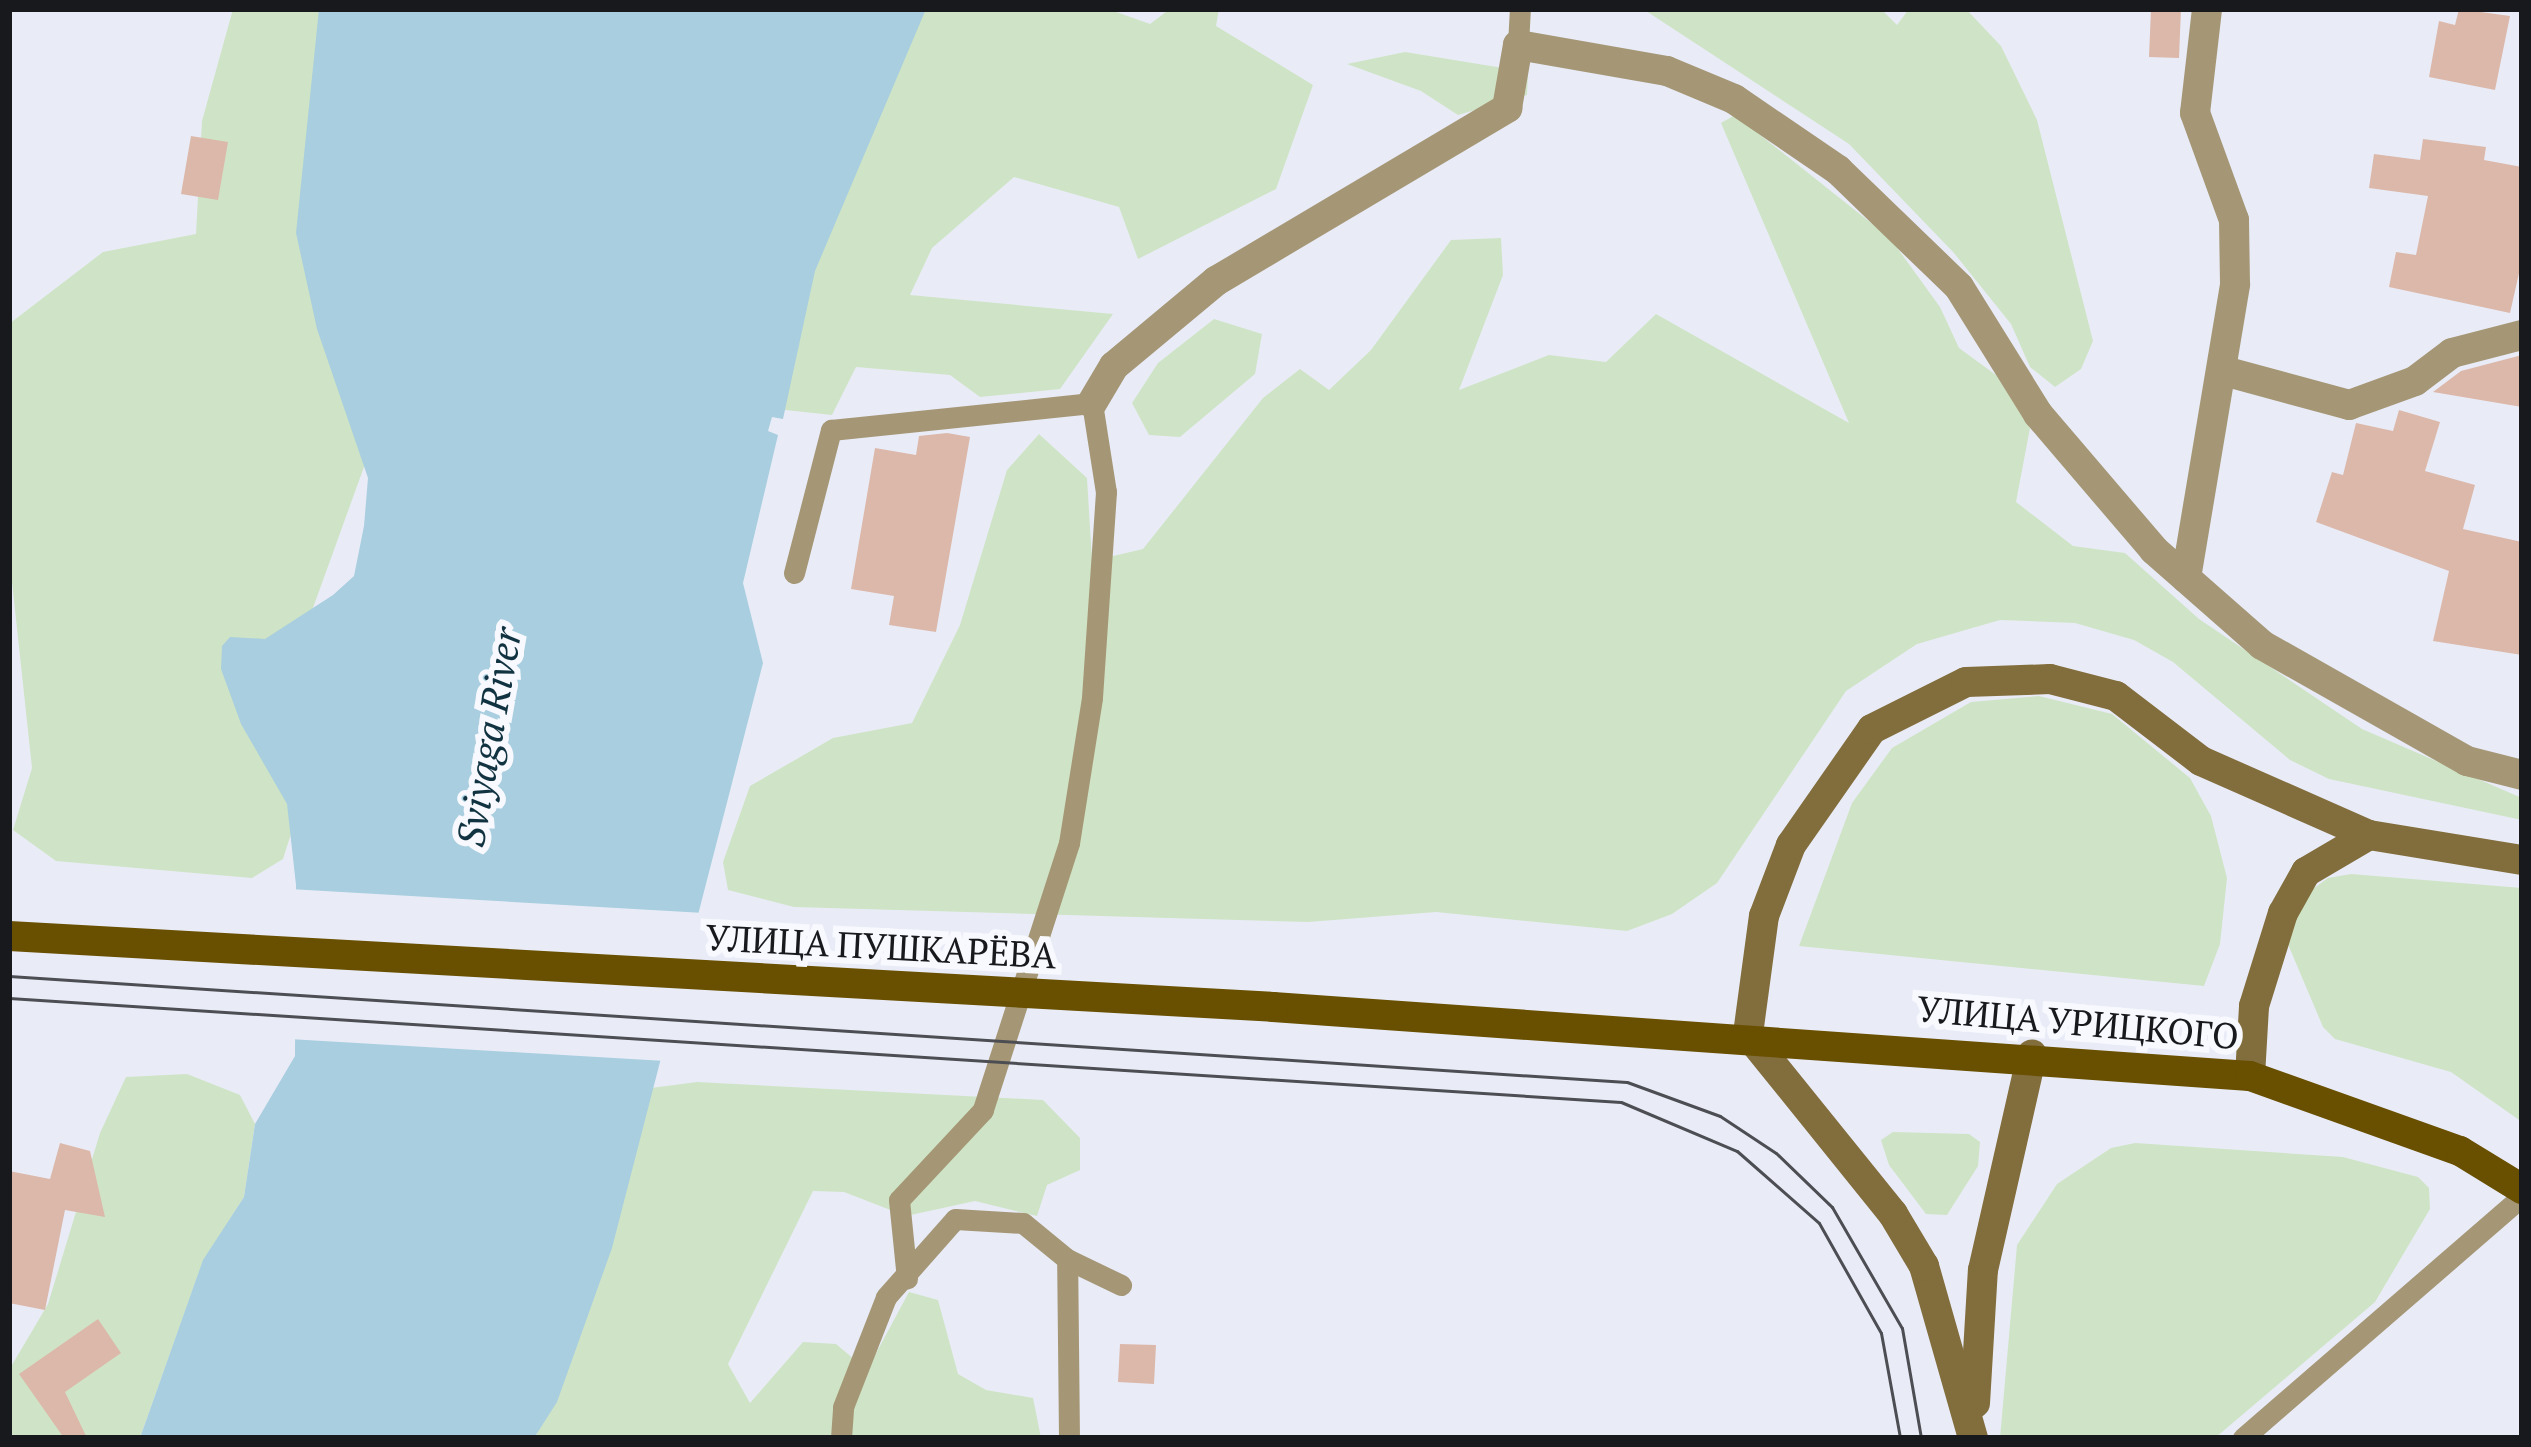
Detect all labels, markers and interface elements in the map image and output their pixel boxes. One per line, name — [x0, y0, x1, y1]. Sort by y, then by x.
water label: Sviyaga River — [446, 624, 530, 850]
street label: УЛИЦА ПУШКАРЁВА — [704, 915, 1058, 977]
street label: УЛИЦА УРИЦКОГО — [1915, 986, 2241, 1058]

